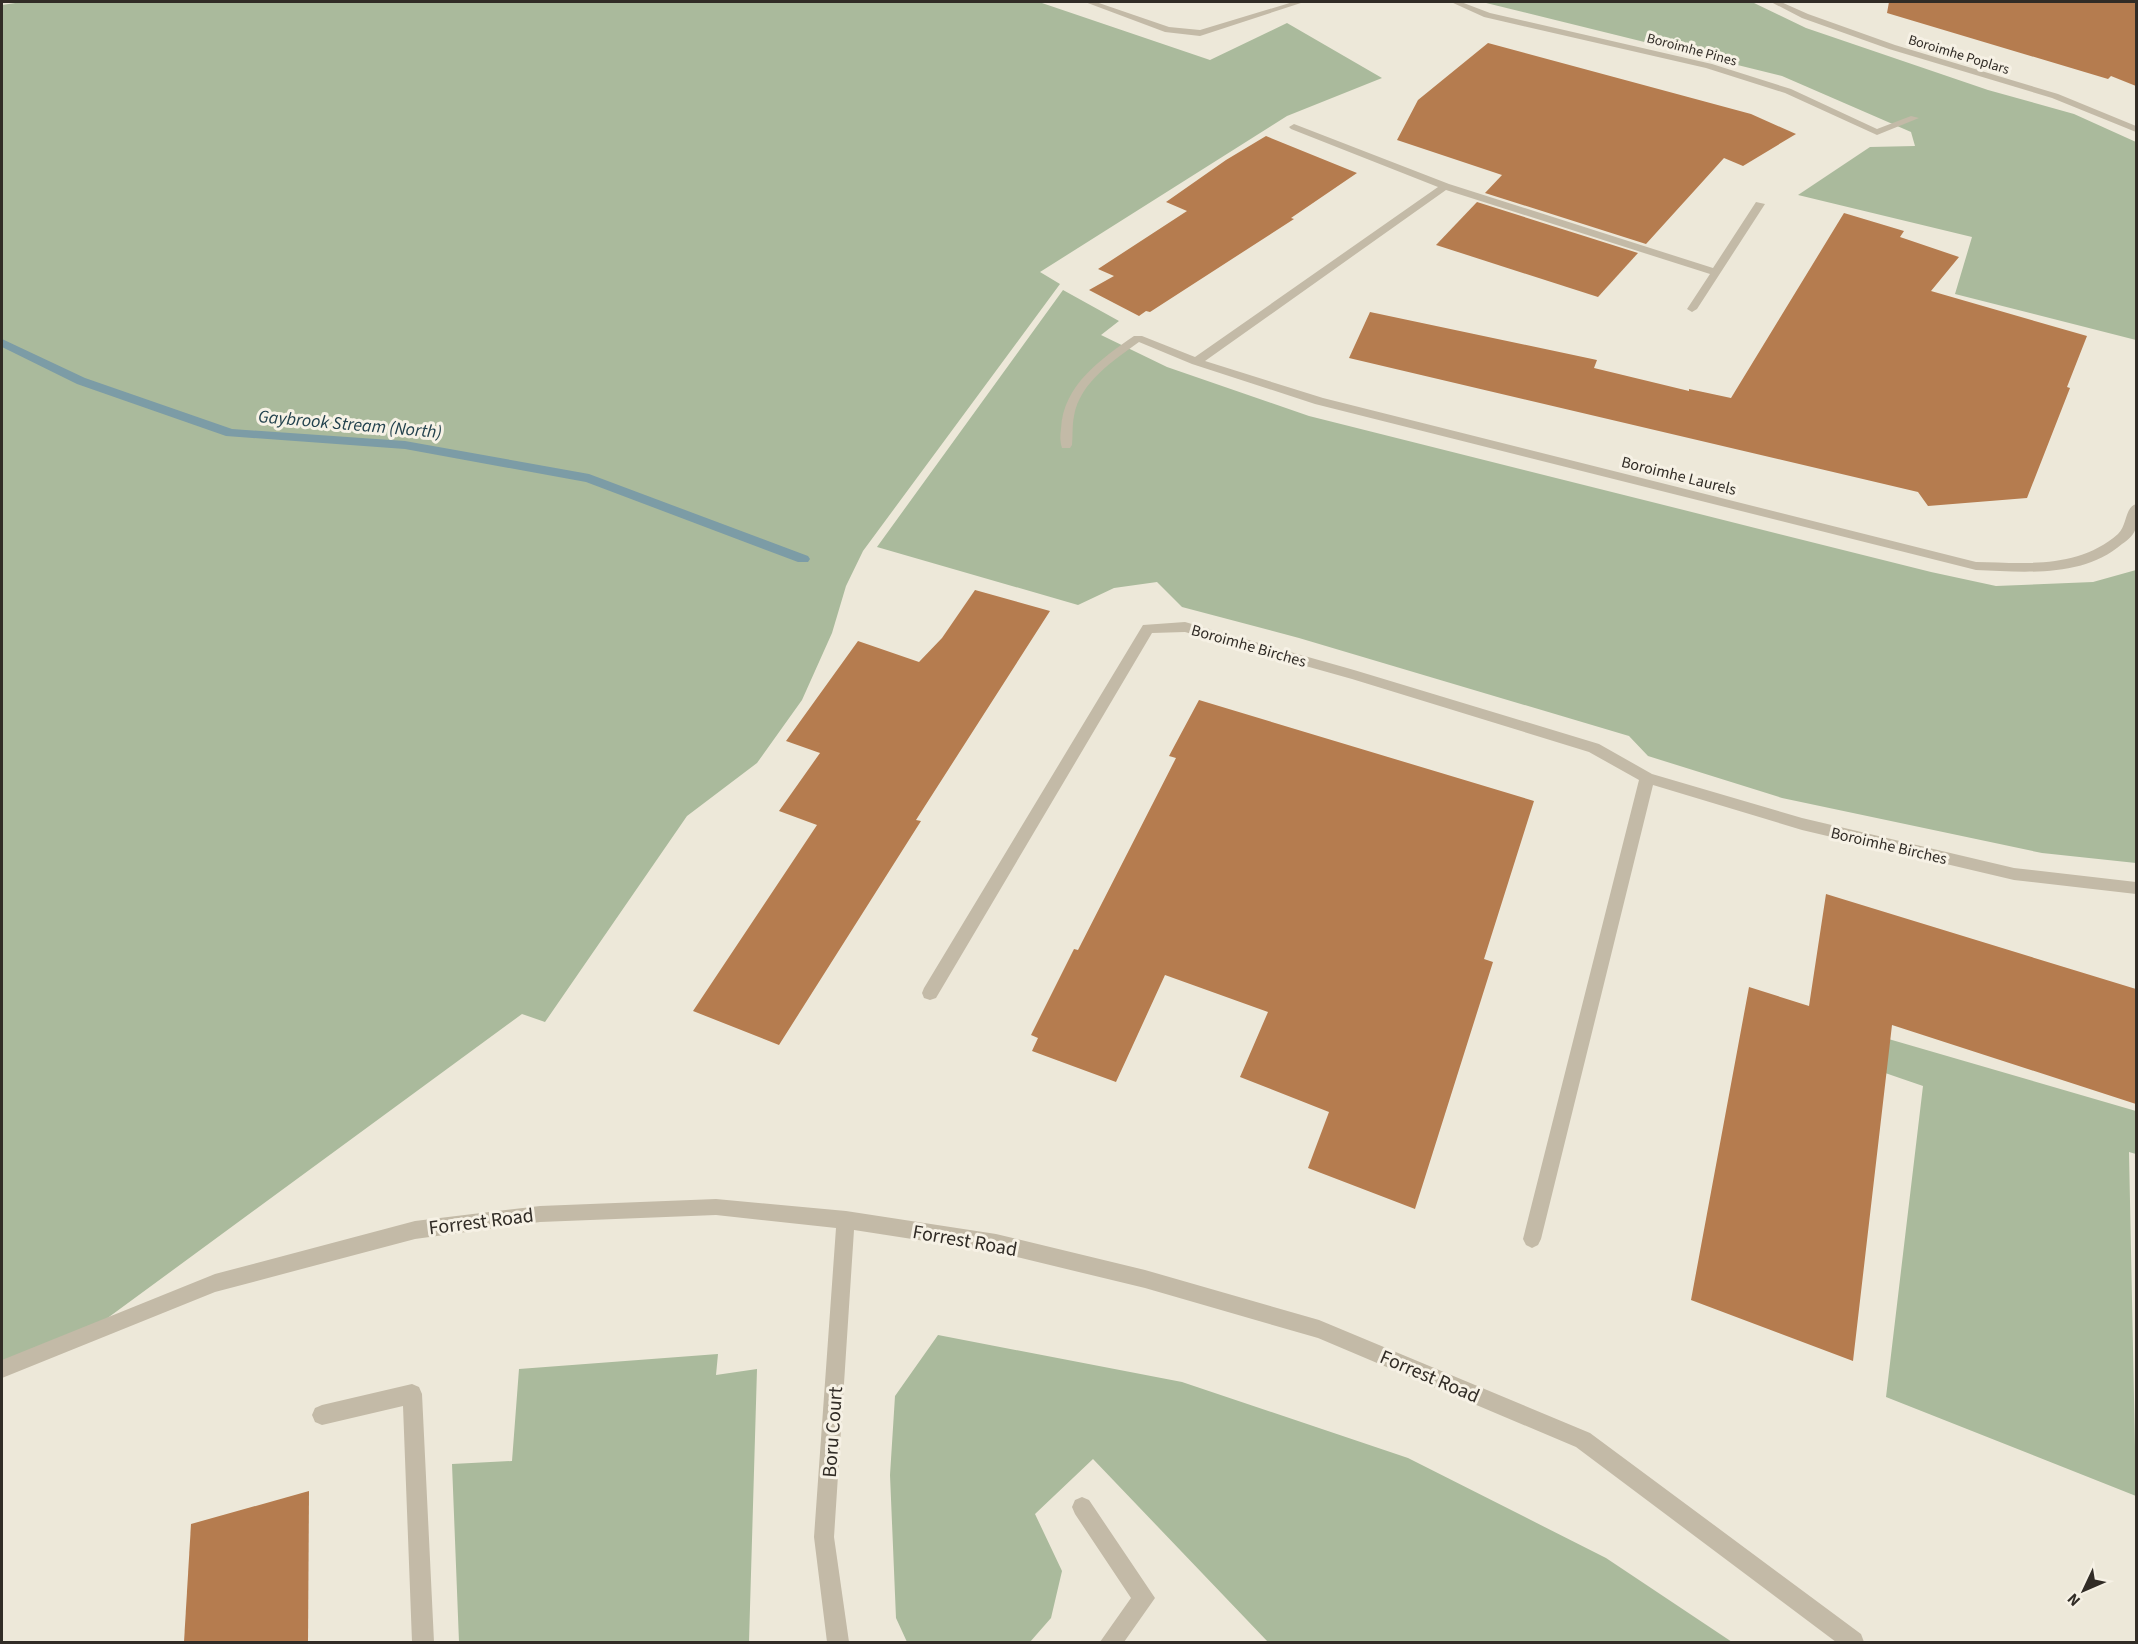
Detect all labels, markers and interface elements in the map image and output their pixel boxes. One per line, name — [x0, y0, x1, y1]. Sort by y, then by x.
street label: Boroimhe Pines — [1645, 28, 1739, 72]
street label: Boroimhe Poplars — [1906, 30, 2012, 80]
water label: Gaybrook Stream (North) — [257, 404, 443, 445]
street label: Boroimhe Laurels — [1619, 451, 1739, 501]
street label: Boroimhe Birches — [1189, 619, 1309, 673]
street label: Boroimhe Birches — [1829, 822, 1949, 870]
street label: Forrest Road — [427, 1202, 535, 1242]
street label: Forrest Road — [910, 1218, 1019, 1264]
street label: Forrest Road — [1375, 1343, 1484, 1410]
street label: Boru Court — [816, 1385, 850, 1479]
north arrow — [2054, 1560, 2114, 1620]
text: N — [2062, 1588, 2086, 1611]

